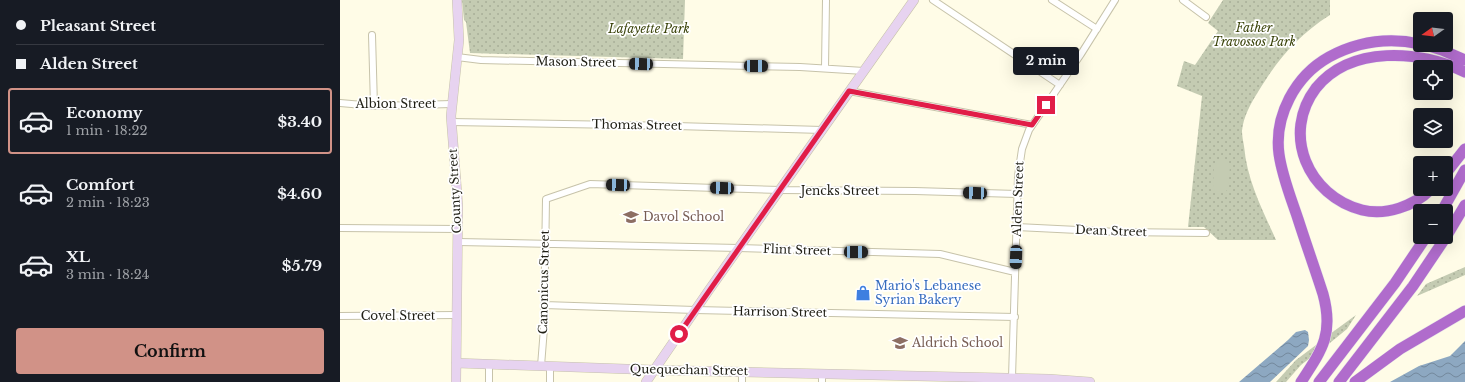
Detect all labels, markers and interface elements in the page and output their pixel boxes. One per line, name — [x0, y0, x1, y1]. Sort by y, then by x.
north arrow — [1413, 12, 1453, 52]
map controls — [1413, 12, 1453, 244]
text: Pleasant Street — [40, 16, 156, 35]
park label: Father Travossos Park — [1212, 20, 1296, 49]
park label: Lafayette Park — [607, 21, 690, 36]
callout: 2 min — [1013, 47, 1079, 75]
text: 2 min — [1026, 52, 1066, 69]
street label: Mason Street — [535, 53, 617, 70]
text: Alden Street — [40, 54, 138, 73]
car — [629, 58, 653, 70]
car — [744, 60, 768, 72]
button: locate — [1413, 60, 1453, 100]
street label: Albion Street — [355, 96, 437, 111]
route end — [1037, 96, 1055, 114]
icon: car — [18, 103, 54, 139]
text: Economy — [66, 103, 143, 122]
button: layers — [1413, 108, 1453, 148]
text: $3.40 — [278, 112, 322, 131]
street label: Thomas Street — [592, 116, 683, 133]
text: 1 min · 18:22 — [66, 122, 147, 139]
street label: County Street — [445, 148, 464, 234]
button: + — [1413, 156, 1453, 196]
street label: Alden Street — [1009, 160, 1026, 238]
icon: car — [18, 175, 54, 211]
text: Comfort — [66, 175, 134, 194]
car — [606, 179, 630, 191]
car — [710, 182, 734, 194]
street label: Jencks Street — [799, 183, 880, 198]
text: $4.60 — [277, 184, 322, 203]
car — [963, 187, 987, 199]
text: 2 min · 18:23 — [66, 194, 150, 211]
button: − — [1413, 204, 1453, 244]
school or university icon: Davol School — [622, 208, 640, 226]
place label: Davol School — [643, 209, 724, 224]
street label: Dean Street — [1075, 222, 1148, 239]
street label: Canonicus Street — [535, 229, 552, 334]
street label: Flint Street — [763, 241, 832, 258]
car — [1010, 245, 1022, 269]
car — [844, 246, 868, 258]
icon: car — [18, 247, 54, 283]
text: XL — [66, 247, 90, 266]
text: $5.79 — [282, 256, 322, 275]
text: 3 min · 18:24 — [66, 266, 149, 283]
place label: Mario's Lebanese Syrian Bakery — [875, 278, 981, 307]
shop icon: Mario's Lebanese Syrian Bakery — [854, 284, 872, 302]
street label: Harrison Street — [733, 303, 828, 320]
street label: Covel Street — [361, 308, 436, 323]
route start — [670, 325, 688, 343]
button: Confirm — [16, 328, 324, 374]
school or university icon: Aldrich School — [891, 334, 909, 352]
place label: Aldrich School — [911, 335, 1003, 350]
street label: Quequechan Street — [630, 361, 749, 378]

